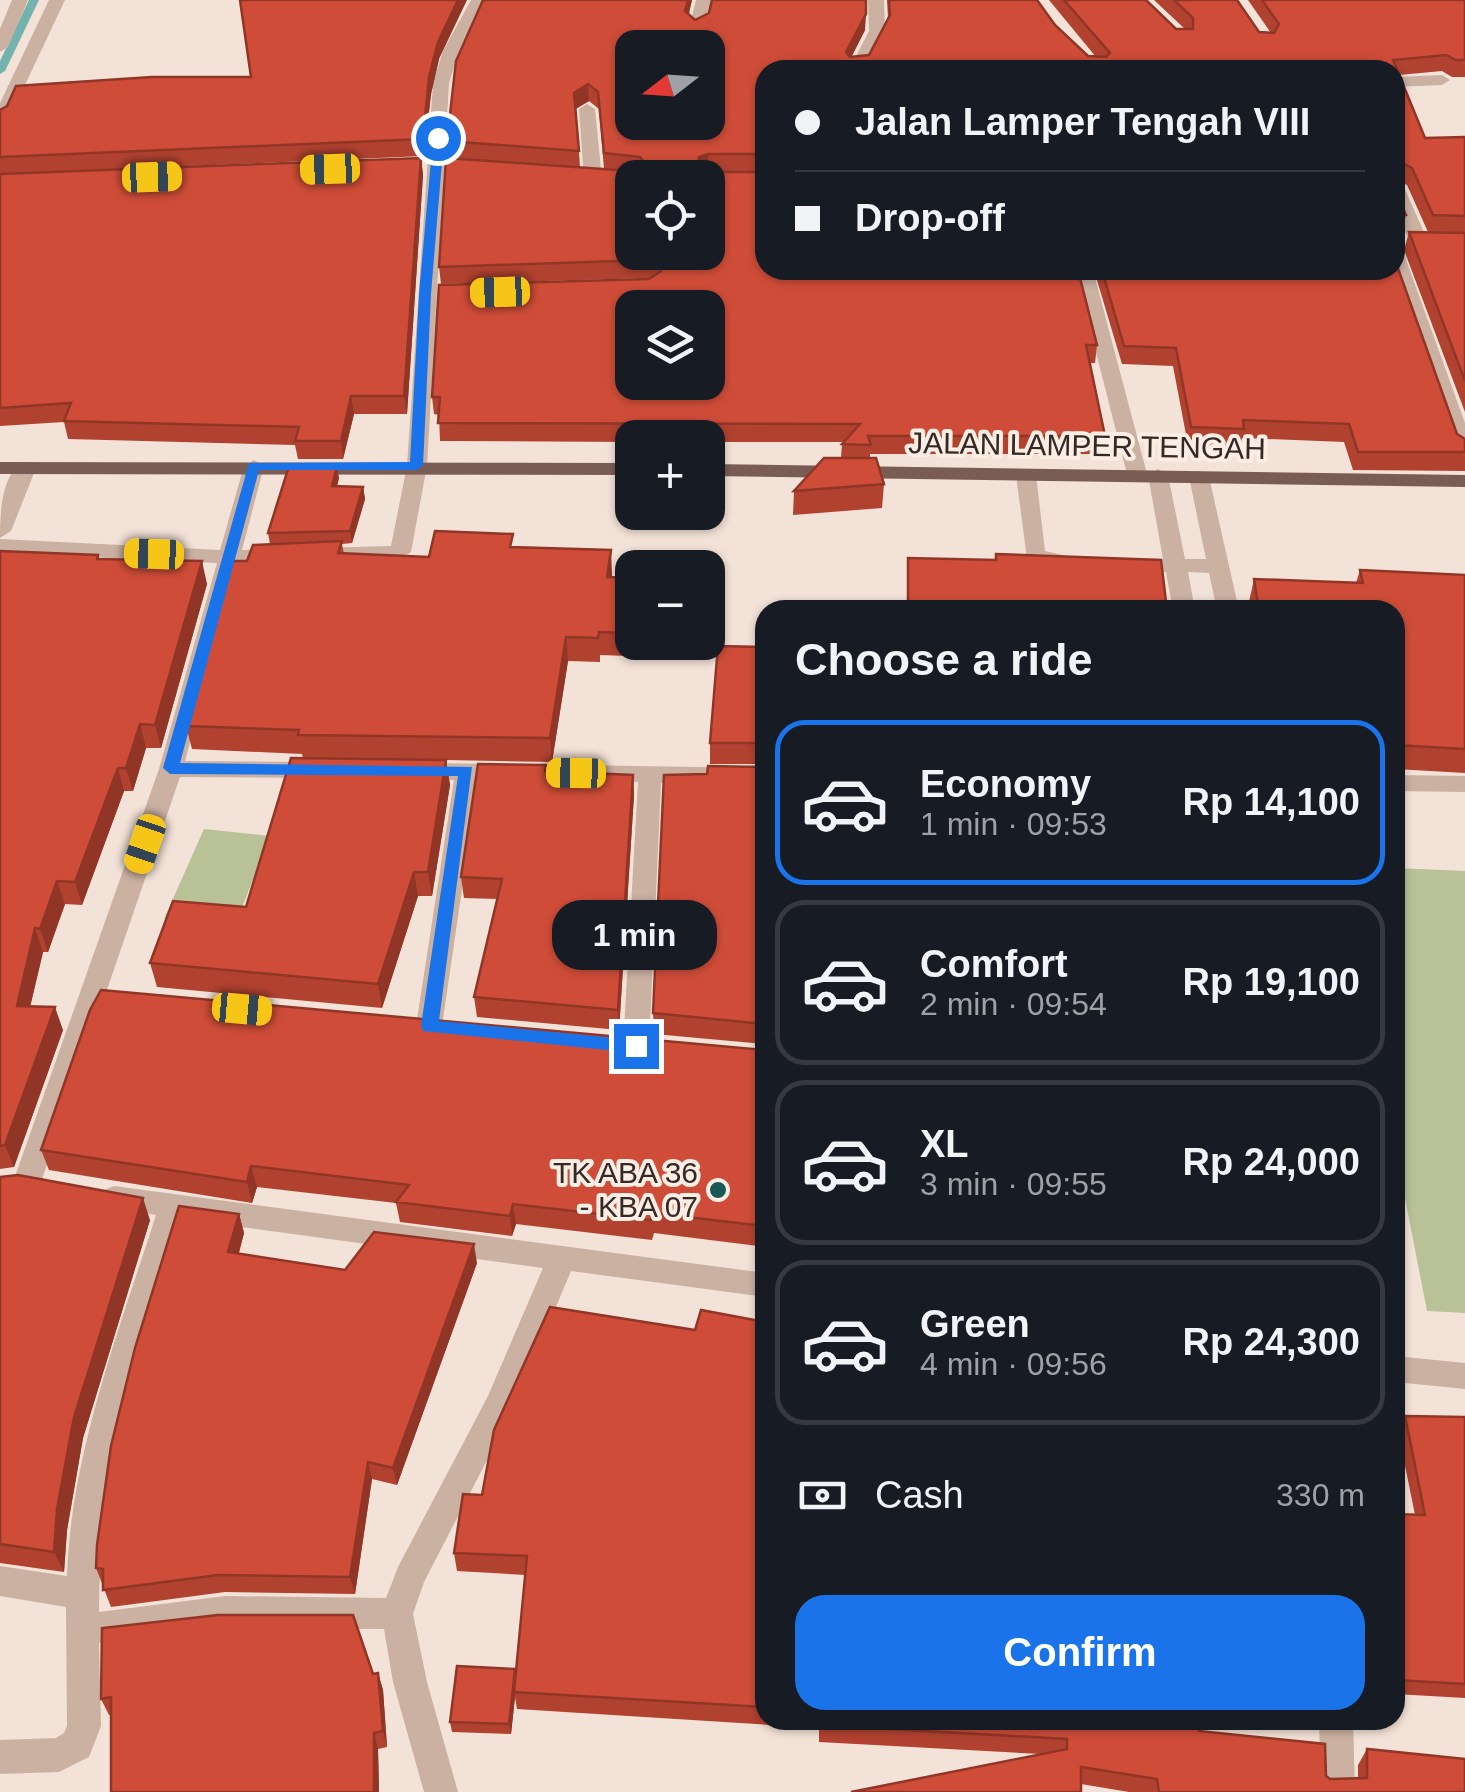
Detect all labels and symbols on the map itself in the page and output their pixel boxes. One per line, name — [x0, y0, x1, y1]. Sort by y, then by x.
north arrow — [615, 30, 725, 140]
route start — [416, 116, 461, 161]
car — [299, 153, 361, 185]
car — [121, 161, 183, 193]
car — [469, 276, 531, 308]
street label: JALAN LAMPER TENGAH — [908, 426, 1266, 465]
car — [123, 538, 185, 570]
car — [546, 757, 606, 789]
car — [121, 811, 169, 877]
callout: 1 min — [554, 901, 718, 971]
car — [211, 991, 273, 1027]
route end — [614, 1024, 659, 1069]
place label: TK ABA 36 - KBA 07 — [553, 1156, 698, 1223]
marker: TK ABA 36 - KBA 07 — [707, 1179, 729, 1201]

